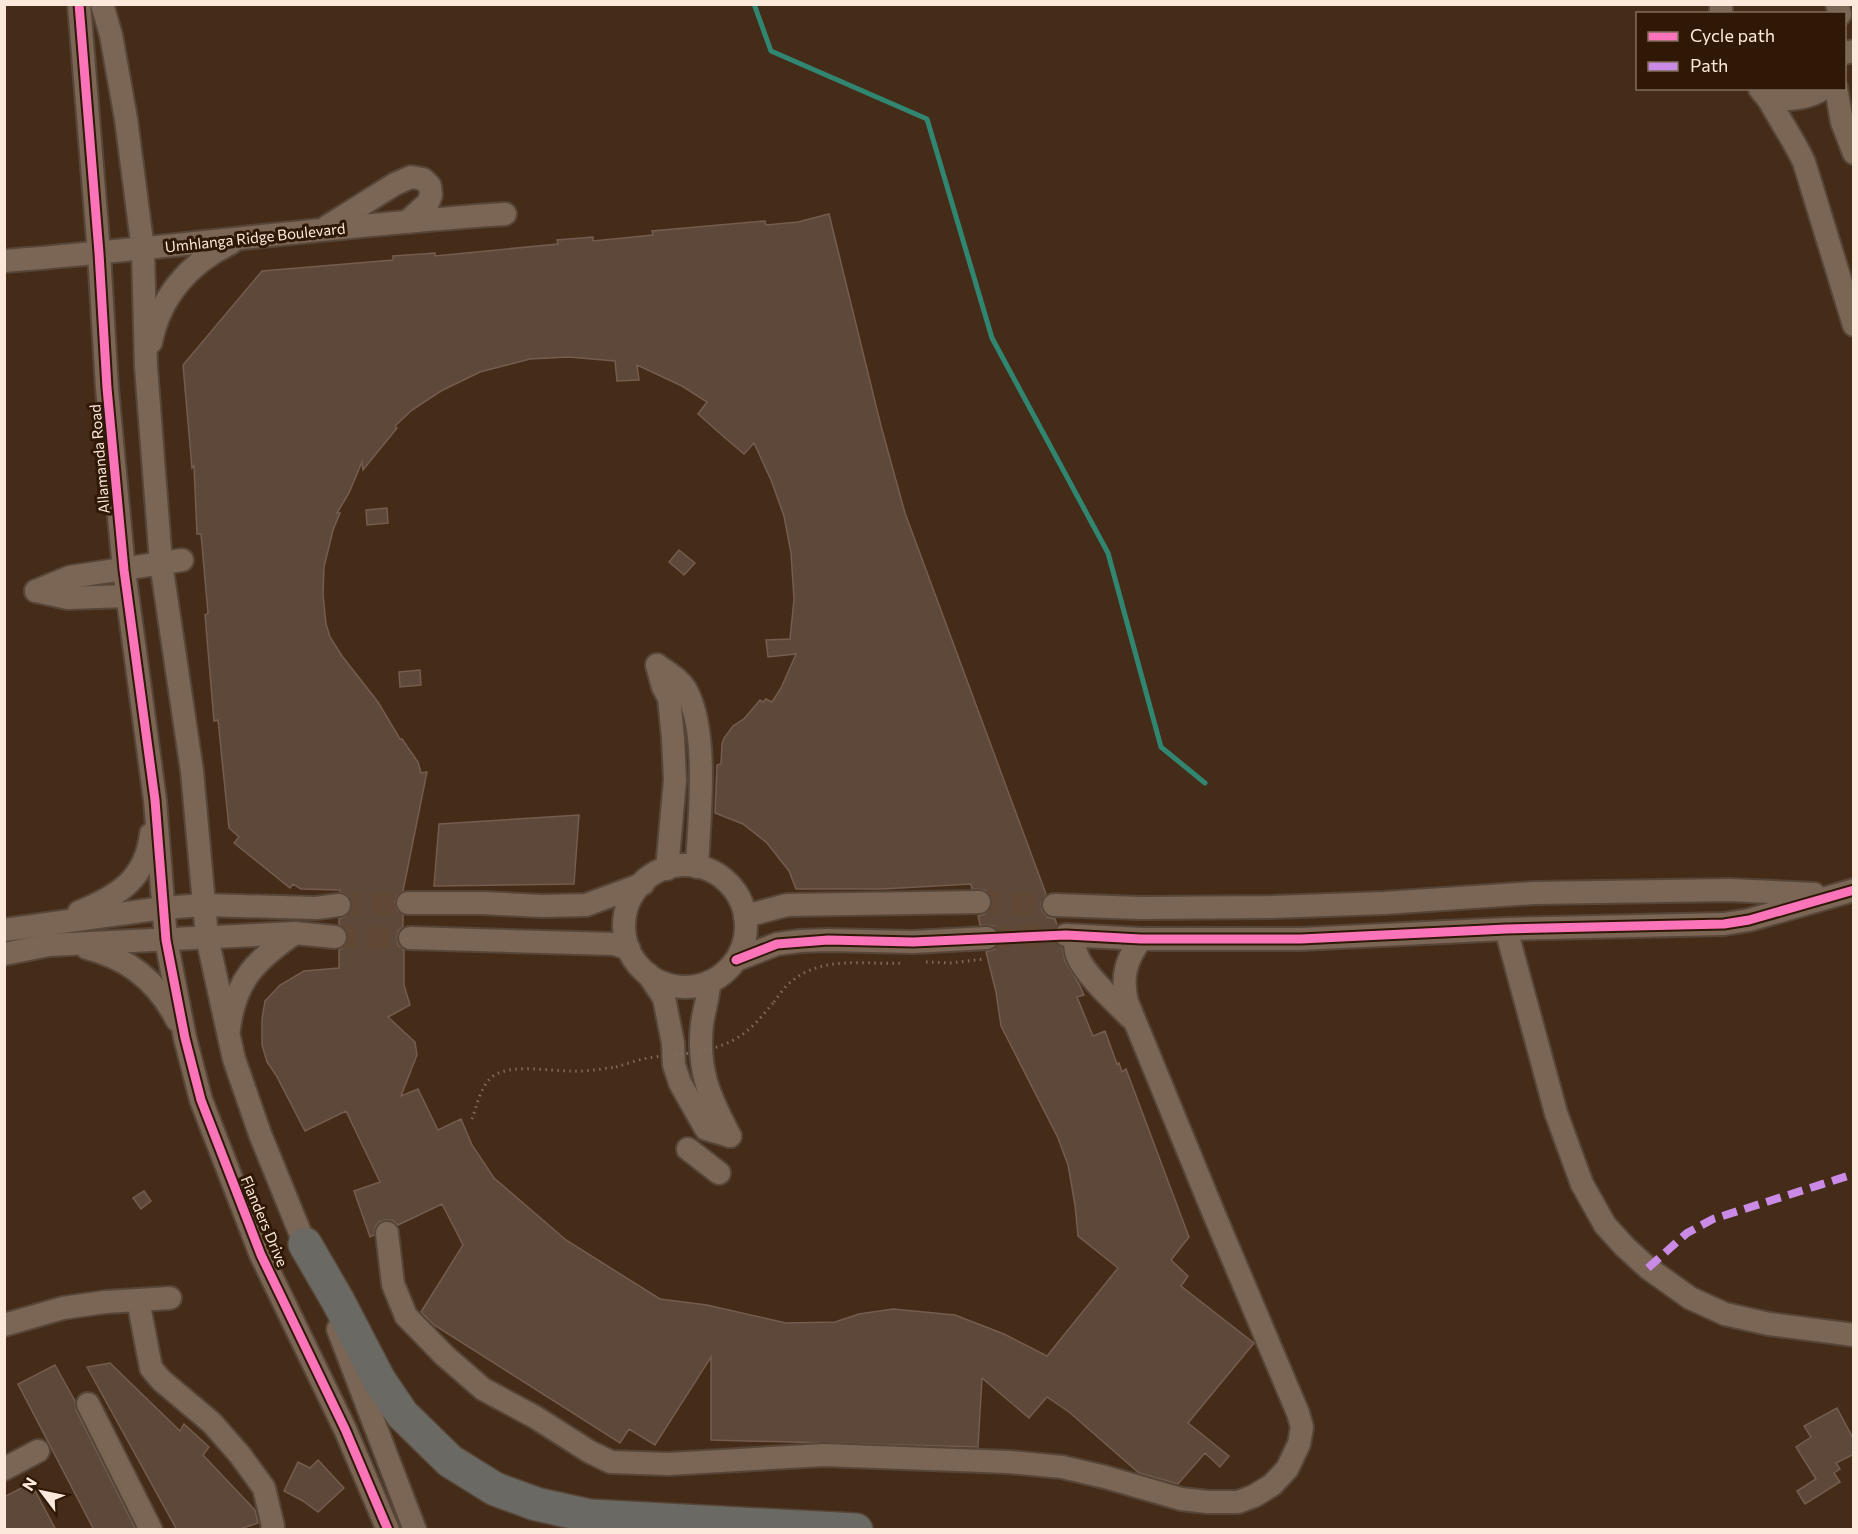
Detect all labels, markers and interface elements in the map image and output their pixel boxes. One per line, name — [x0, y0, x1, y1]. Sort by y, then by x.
legend — [1636, 12, 1846, 90]
text: Cycle path — [1690, 24, 1775, 46]
text: Path — [1690, 54, 1728, 76]
street label: Umhlanga Ridge Boulevard — [164, 219, 346, 255]
street label: Allamanda Road — [85, 404, 113, 514]
street label: Flanders Drive — [238, 1173, 292, 1269]
north arrow — [12, 1462, 72, 1522]
text: N — [18, 1474, 40, 1494]

